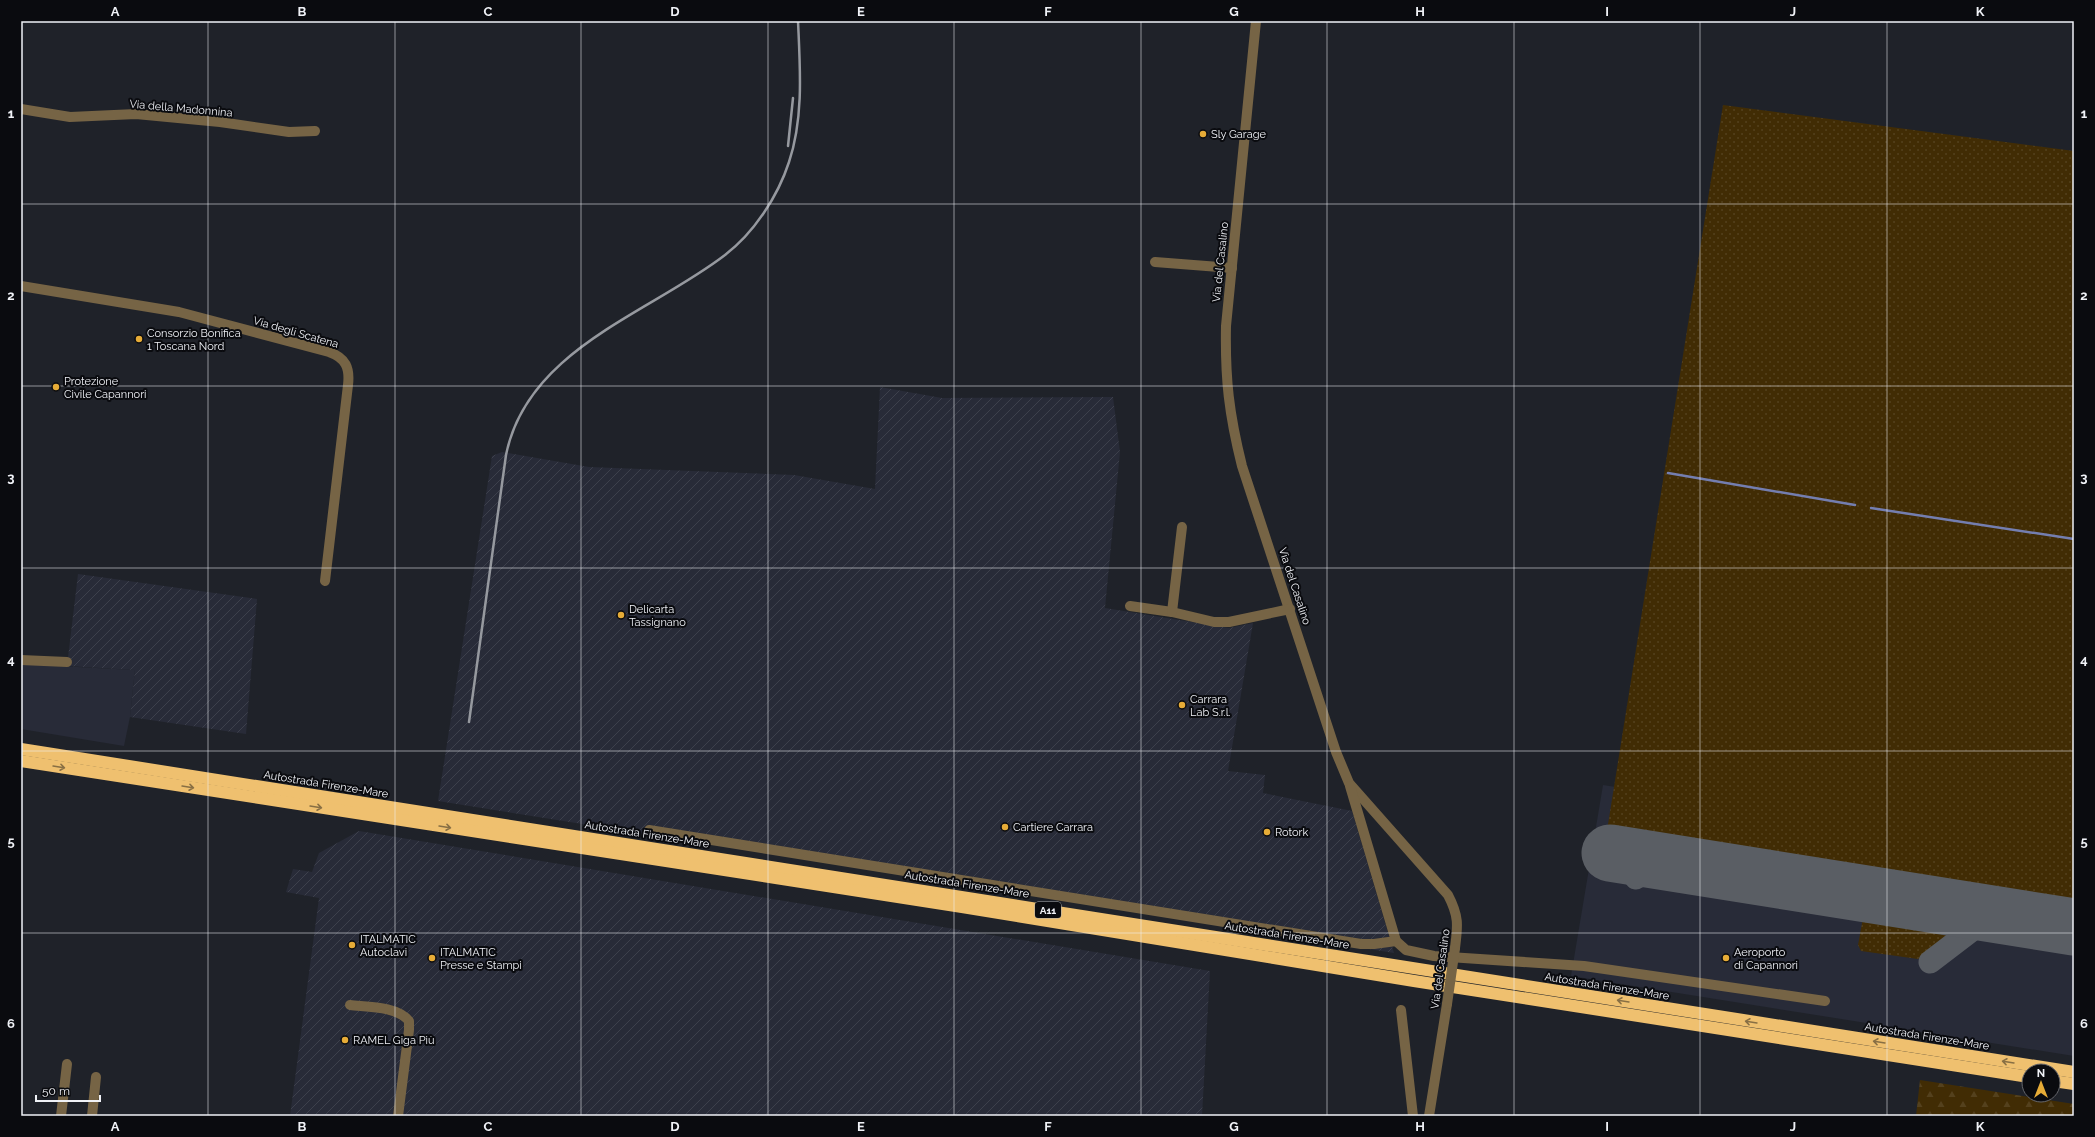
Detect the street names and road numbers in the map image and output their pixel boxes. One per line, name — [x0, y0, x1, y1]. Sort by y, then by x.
street label: Via della Madonnina — [129, 98, 233, 119]
street label: Via del Casalino — [1210, 221, 1231, 303]
street label: Via degli Scatena — [252, 314, 340, 351]
street label: Via del Casalino — [1276, 546, 1313, 627]
street label: Autostrada Firenze-Mare — [263, 768, 390, 801]
street label: Autostrada Firenze-Mare — [584, 818, 711, 851]
street label: Autostrada Firenze-Mare — [904, 868, 1031, 901]
road number: A11 — [1035, 902, 1061, 918]
street label: Autostrada Firenze-Mare — [1224, 919, 1351, 952]
street label: Via del Casalino — [1428, 928, 1453, 1010]
street label: Autostrada Firenze-Mare — [1544, 970, 1671, 1003]
street label: Autostrada Firenze-Mare — [1864, 1020, 1991, 1053]

